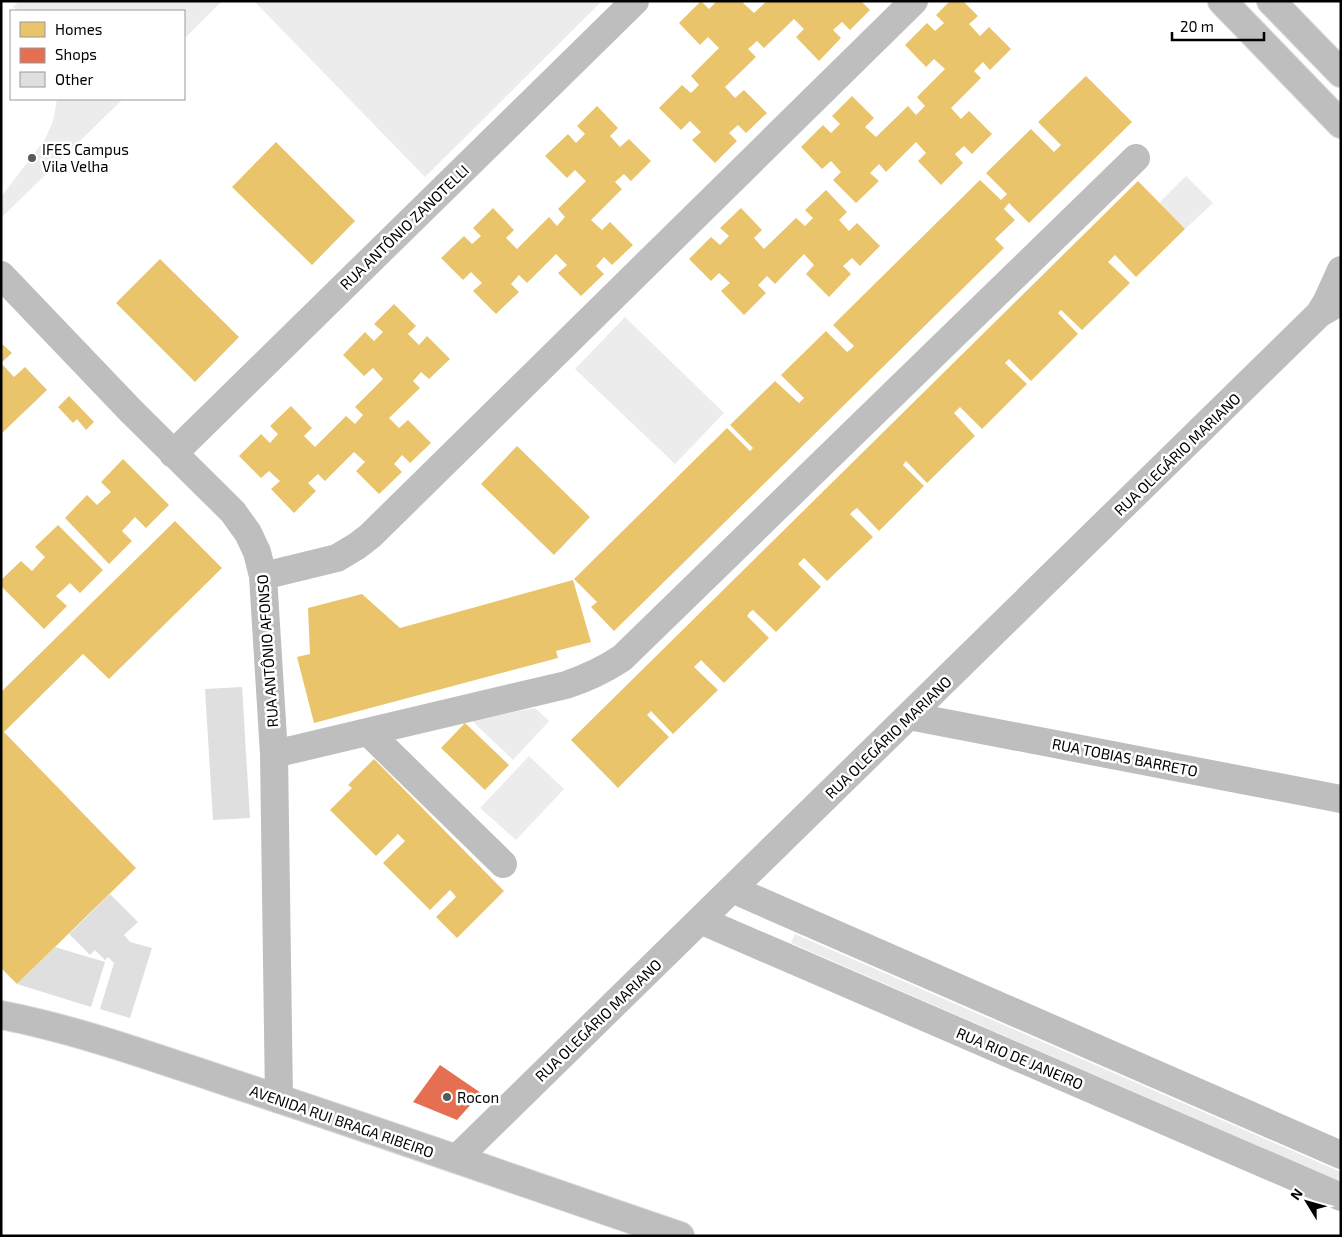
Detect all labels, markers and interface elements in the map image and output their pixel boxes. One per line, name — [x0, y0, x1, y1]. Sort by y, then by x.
legend — [10, 10, 185, 100]
scale bar — [1172, 10, 1264, 42]
text: 20 m — [1180, 17, 1214, 35]
text: Homes — [55, 20, 102, 38]
text: Shops — [55, 45, 97, 63]
text: Other — [55, 70, 94, 88]
place label: IFES Campus Vila Velha — [42, 140, 129, 175]
marker: IFES Campus Vila Velha — [26, 152, 38, 164]
street label: RUA ANTÔNIO ZANOTELLI — [336, 161, 472, 293]
street label: RUA OLEGÁRIO MARIANO — [1110, 389, 1244, 519]
street label: RUA ANTÔNIO AFONSO — [253, 574, 281, 728]
street label: RUA OLEGÁRIO MARIANO — [821, 672, 955, 802]
street label: RUA TOBIAS BARRETO — [1051, 734, 1199, 780]
street label: RUA OLEGÁRIO MARIANO — [531, 955, 665, 1085]
street label: RUA RIO DE JANEIRO — [954, 1023, 1086, 1093]
street label: AVENIDA RUI BRAGA RIBEIRO — [248, 1081, 436, 1161]
place label: Rocon — [457, 1088, 499, 1106]
marker: Rocon — [441, 1091, 453, 1103]
north arrow — [1282, 1177, 1332, 1227]
text: N — [1286, 1185, 1306, 1203]

